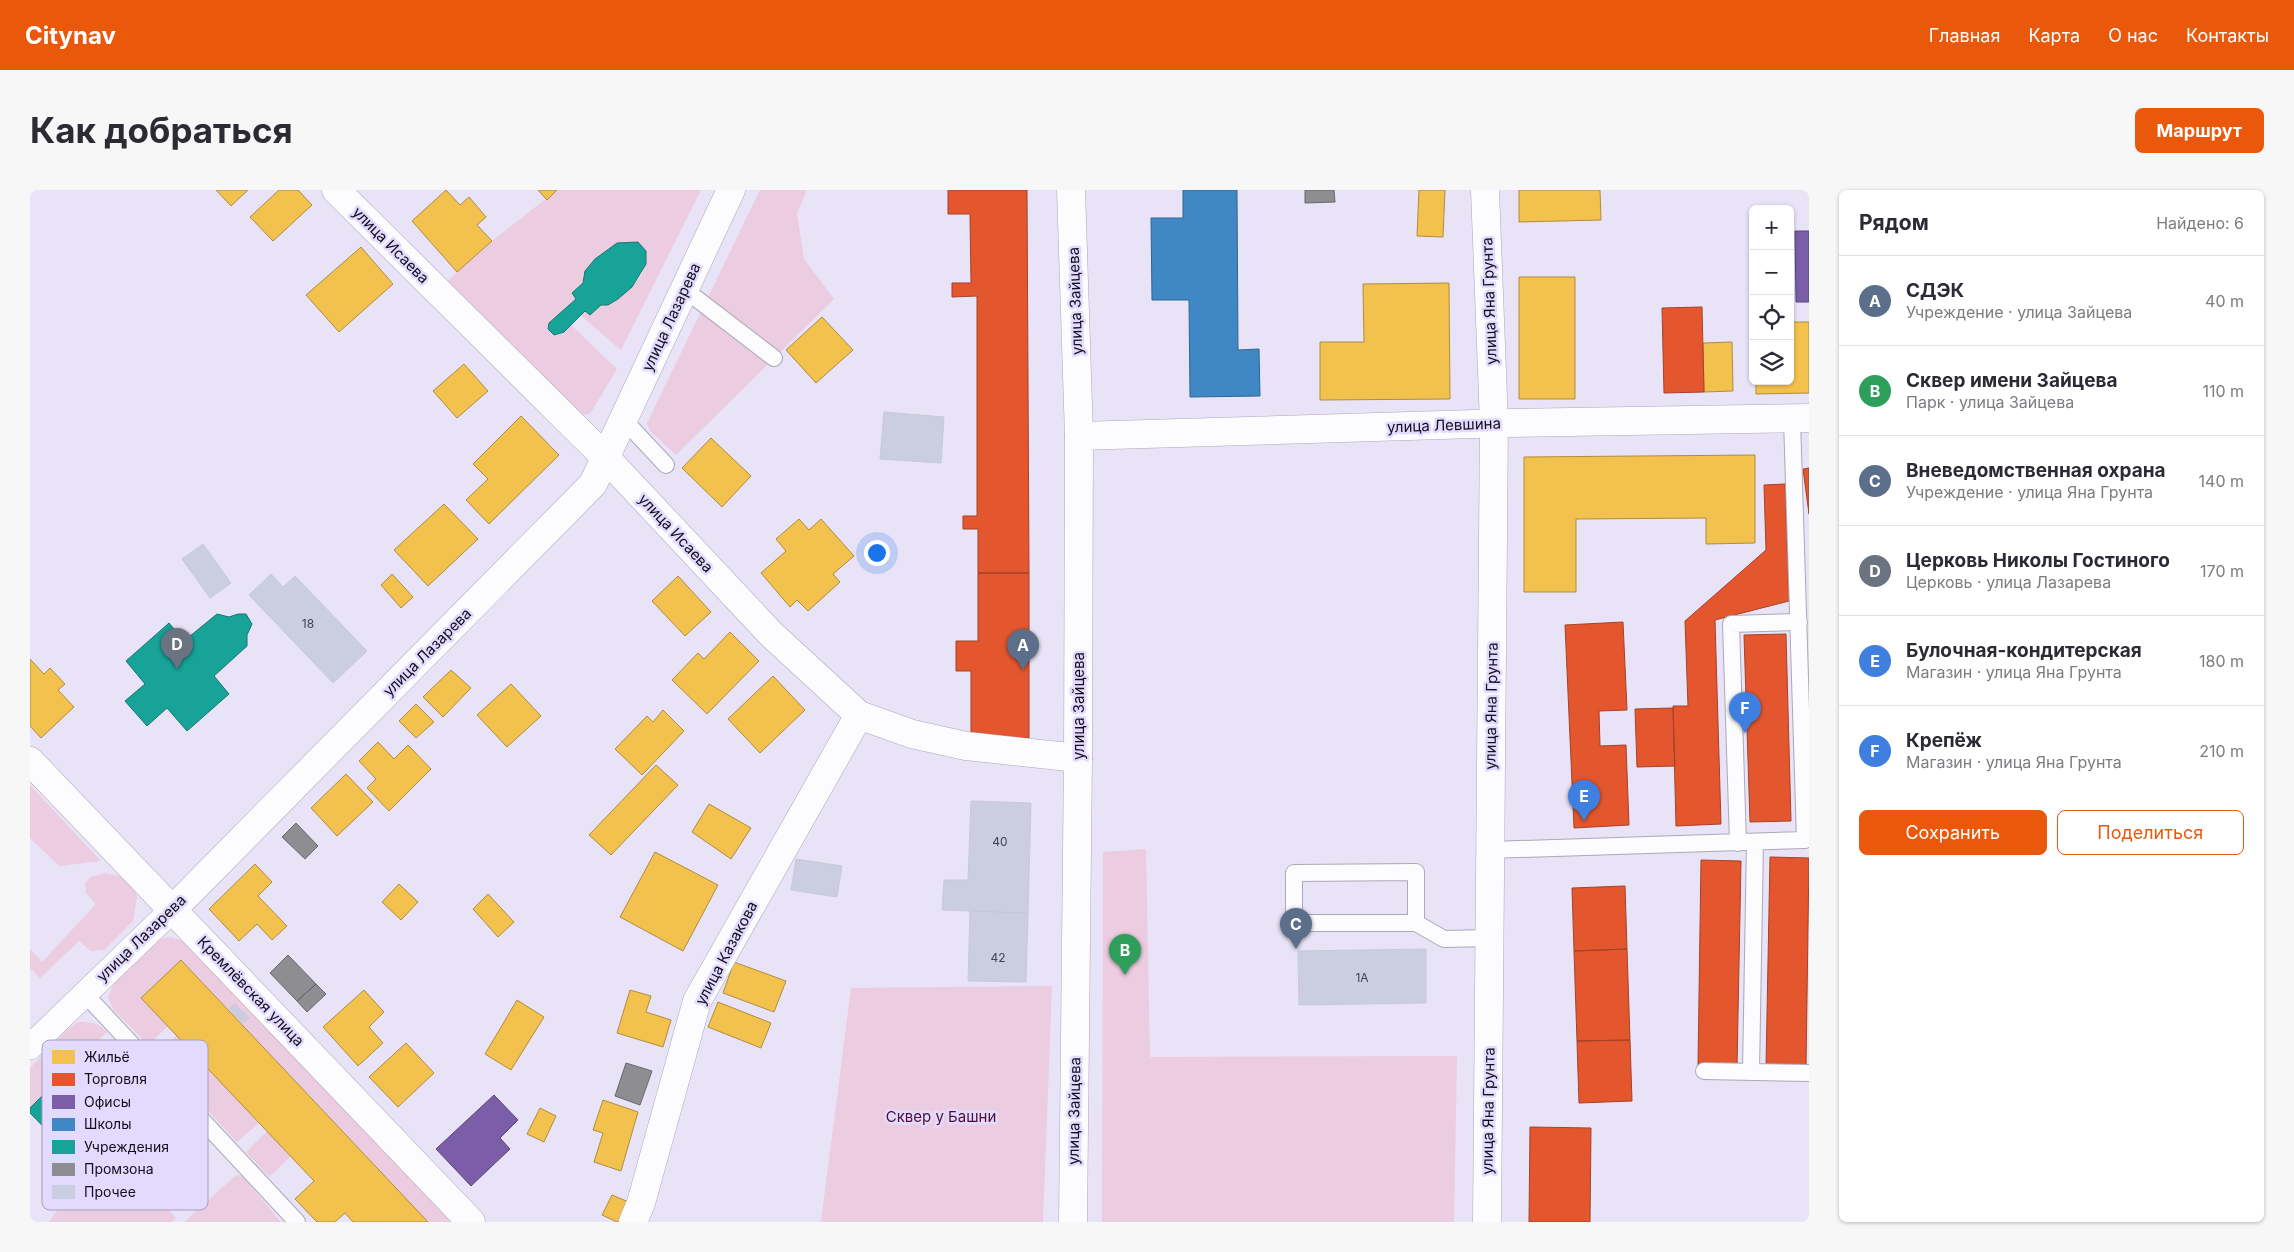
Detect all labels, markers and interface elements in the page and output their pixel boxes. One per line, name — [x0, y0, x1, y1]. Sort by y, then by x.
text: Citynav — [25, 21, 116, 50]
text: Главная — [1929, 25, 2000, 46]
text: Карта — [2028, 25, 2080, 46]
text: О нас — [2108, 25, 2158, 46]
text: Контакты — [2186, 25, 2269, 46]
button: Маршрут — [2135, 108, 2264, 153]
text: Как добраться — [30, 109, 293, 151]
street label: улица Исаева — [349, 203, 433, 287]
map controls — [1749, 205, 1794, 385]
button: + — [1749, 205, 1794, 250]
text: Рядом — [1859, 210, 1929, 235]
text: Найдено: 6 — [2156, 213, 2244, 233]
street label: улица Яна Грунта — [1477, 237, 1501, 365]
street label: улица Зайцева — [1064, 247, 1086, 355]
button: − — [1749, 250, 1794, 295]
street label: улица Лазарева — [638, 260, 704, 374]
text: СДЭК — [1906, 279, 1964, 302]
text: A — [1869, 291, 1881, 311]
text: 40 m — [2205, 291, 2244, 311]
button: locate — [1749, 295, 1794, 340]
text: Учреждение · улица Зайцева — [1906, 302, 2132, 322]
button: layers — [1749, 340, 1794, 385]
text: Сквер имени Зайцева — [1906, 369, 2118, 392]
text: B — [1870, 381, 1880, 401]
text: 110 m — [2202, 381, 2244, 401]
text: Парк · улица Зайцева — [1906, 392, 2074, 412]
street label: улица Левшина — [1387, 414, 1501, 436]
text: Вневедомственная охрана — [1906, 459, 2166, 482]
text: C — [1869, 471, 1881, 491]
text: 140 m — [2199, 471, 2244, 491]
text: Учреждение · улица Яна Грунта — [1906, 482, 2153, 502]
street label: улица Исаева — [635, 490, 717, 576]
your location — [864, 540, 890, 566]
text: Церковь Николы Гостиного — [1906, 549, 2170, 572]
text: D — [1869, 561, 1881, 581]
text: 170 m — [2200, 561, 2244, 581]
text: Церковь · улица Лазарева — [1906, 572, 2111, 592]
street label: улица Лазарева — [379, 604, 475, 700]
house number: 18 — [302, 616, 314, 631]
pin: D — [161, 628, 193, 669]
pin: A — [1007, 629, 1039, 670]
text: Булочная-кондитерская — [1906, 639, 2142, 662]
street label: улица Яна Грунта — [1480, 642, 1502, 770]
text: E — [1870, 651, 1880, 671]
text: 180 m — [2199, 651, 2244, 671]
street label: улица Зайцева — [1069, 652, 1088, 760]
text: Магазин · улица Яна Грунта — [1906, 662, 2122, 682]
pin: F — [1729, 692, 1761, 733]
text: Крепёж — [1906, 729, 1982, 752]
text: F — [1870, 741, 1880, 761]
text: 210 m — [2199, 741, 2244, 761]
text: Магазин · улица Яна Грунта — [1906, 752, 2122, 772]
pin: E — [1568, 780, 1600, 821]
button: Сохранить — [1859, 810, 2047, 855]
button: Поделиться — [2057, 810, 2244, 855]
house number: 40 — [992, 834, 1008, 849]
street label: улица Лазарева — [92, 890, 190, 986]
street label: улица Казакова — [691, 898, 761, 1008]
pin: C — [1280, 908, 1312, 949]
street label: Кремлёвская улица — [194, 932, 308, 1050]
pin: B — [1109, 934, 1141, 975]
house number: 42 — [990, 950, 1006, 965]
house number: 1А — [1355, 970, 1369, 985]
legend — [42, 1040, 208, 1210]
street label: улица Яна Грунта — [1477, 1047, 1499, 1175]
text: Жильё — [84, 1048, 130, 1065]
street label: улица Зайцева — [1064, 1057, 1084, 1165]
text: Торговля — [84, 1070, 147, 1087]
text: Офисы — [84, 1093, 131, 1110]
park label: Сквер у Башни — [886, 1107, 996, 1126]
text: Школы — [84, 1115, 131, 1132]
text: Учреждения — [84, 1138, 169, 1155]
text: Промзона — [84, 1160, 154, 1177]
text: Прочее — [84, 1183, 136, 1200]

